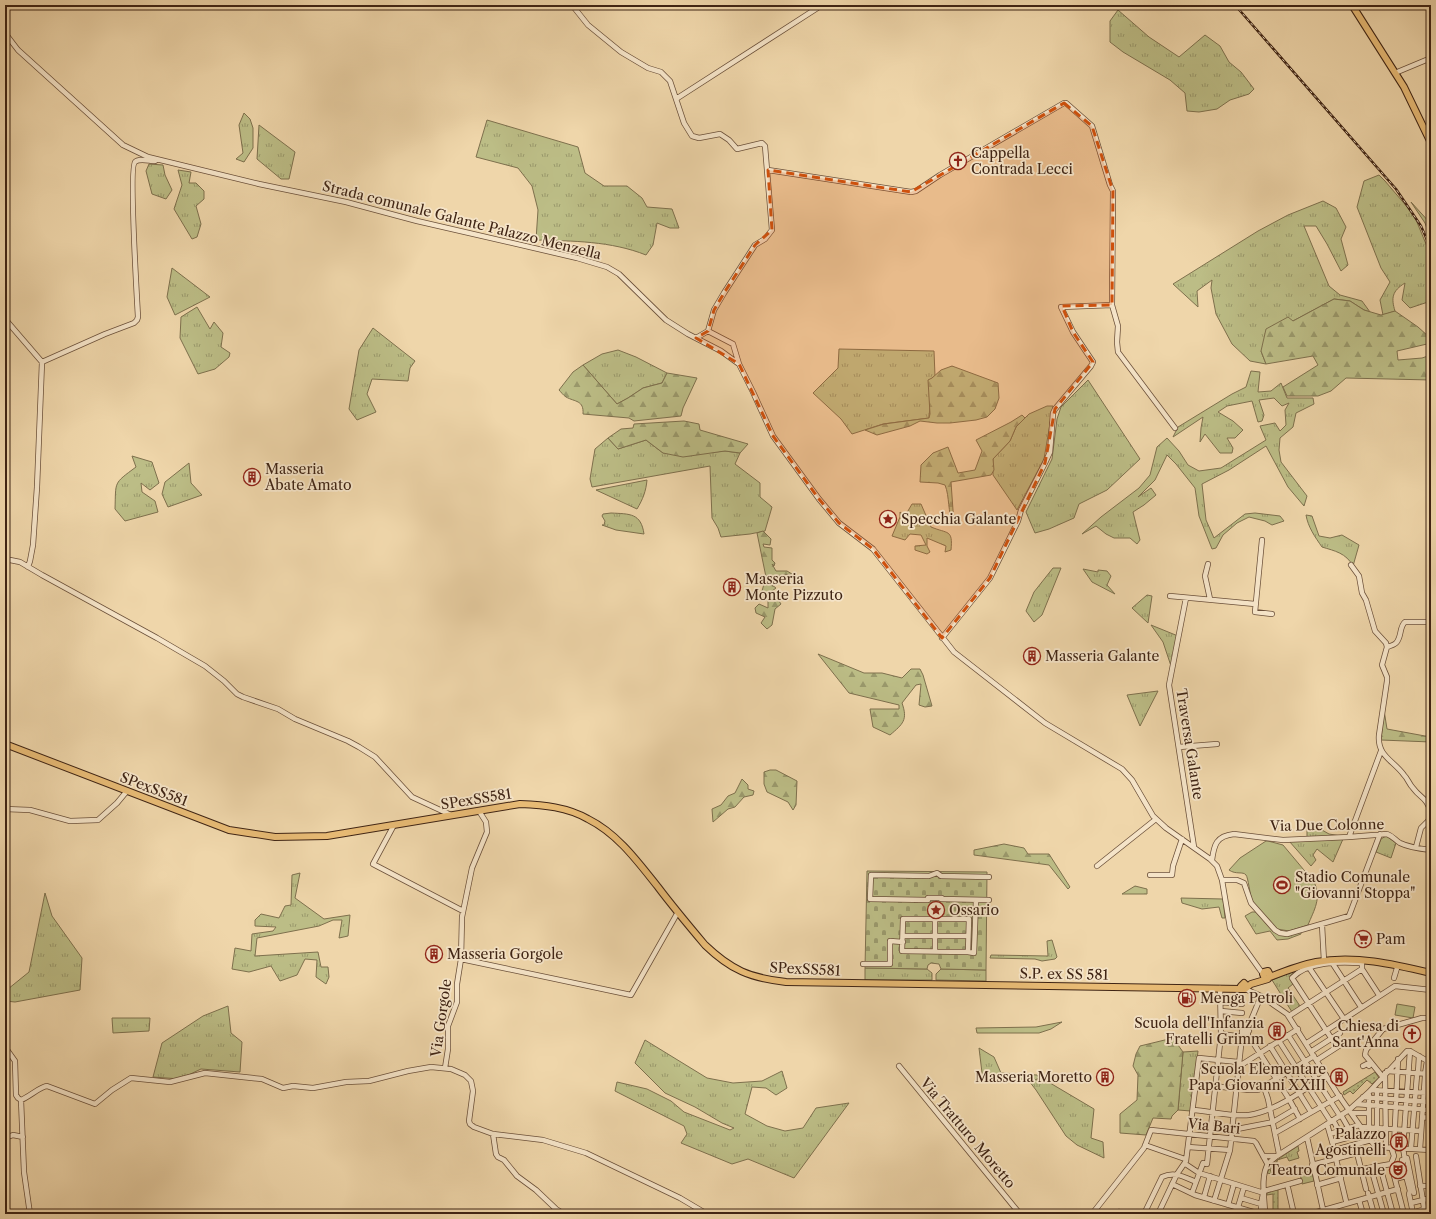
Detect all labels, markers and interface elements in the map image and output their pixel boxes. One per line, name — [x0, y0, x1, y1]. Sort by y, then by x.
place label: Cappella Contrada Lecci — [971, 144, 1073, 178]
church icon: Cappella Contrada Lecci — [948, 151, 968, 171]
street label: Strada comunale Galante Palazzo Menzella — [321, 177, 604, 264]
place label: Masseria Abate Amato — [264, 460, 352, 494]
building icon: Masseria Abate Amato — [242, 467, 262, 487]
place icon: Specchia Galante — [878, 509, 898, 529]
place label: Specchia Galante — [901, 510, 1016, 528]
place label: Masseria Monte Pizzuto — [745, 570, 843, 604]
building icon: Masseria Monte Pizzuto — [722, 577, 742, 597]
building icon: Masseria Galante — [1022, 646, 1042, 666]
place label: Masseria Galante — [1045, 647, 1159, 665]
street label: Traversa Galante — [1172, 687, 1208, 801]
street label: SPexSS581 — [118, 768, 191, 810]
street label: SPexSS581 — [439, 785, 513, 813]
street label: Via Due Colonne — [1269, 815, 1384, 835]
place label: Stadio Comunale "Giovanni Stoppa" — [1295, 868, 1415, 902]
sports icon: Stadio Comunale "Giovanni Stoppa" — [1272, 875, 1292, 895]
place icon: Ossario — [926, 900, 946, 920]
place label: Ossario — [949, 901, 999, 919]
supermarket icon: Pam — [1353, 929, 1373, 949]
place label: Pam — [1376, 930, 1405, 948]
building icon: Masseria Gorgole — [424, 944, 444, 964]
place label: Masseria Gorgole — [447, 945, 563, 963]
street label: SPexSS581 — [769, 958, 841, 980]
street label: S.P. ex SS 581 — [1019, 964, 1109, 984]
street label: Via Gorgole — [426, 978, 455, 1059]
fuel station icon: Menga Petroli — [1177, 988, 1197, 1008]
place label: Menga Petroli — [1200, 989, 1293, 1007]
place label: Scuola dell'Infanzia Fratelli Grimm — [1134, 1014, 1265, 1048]
place label: Chiesa di Sant'Anna — [1332, 1017, 1400, 1051]
building icon: Scuola dell'Infanzia Fratelli Grimm — [1267, 1021, 1287, 1041]
church icon: Chiesa di Sant'Anna — [1402, 1024, 1422, 1044]
place label: Scuola Elementare Papa Giovanni XXIII — [1189, 1060, 1326, 1094]
building icon: Masseria Moretto — [1095, 1067, 1115, 1087]
building icon: Scuola Elementare Papa Giovanni XXIII — [1329, 1067, 1349, 1087]
place label: Masseria Moretto — [975, 1068, 1092, 1086]
street label: Via Tratturo Moretto — [916, 1073, 1019, 1192]
street label: Via Bari — [1186, 1114, 1241, 1138]
place label: Palazzo Agostinelli — [1314, 1125, 1386, 1159]
building icon: Palazzo Agostinelli — [1389, 1132, 1409, 1152]
theatre icon: Teatro Comunale — [1388, 1160, 1408, 1180]
place label: Teatro Comunale — [1268, 1161, 1385, 1179]

